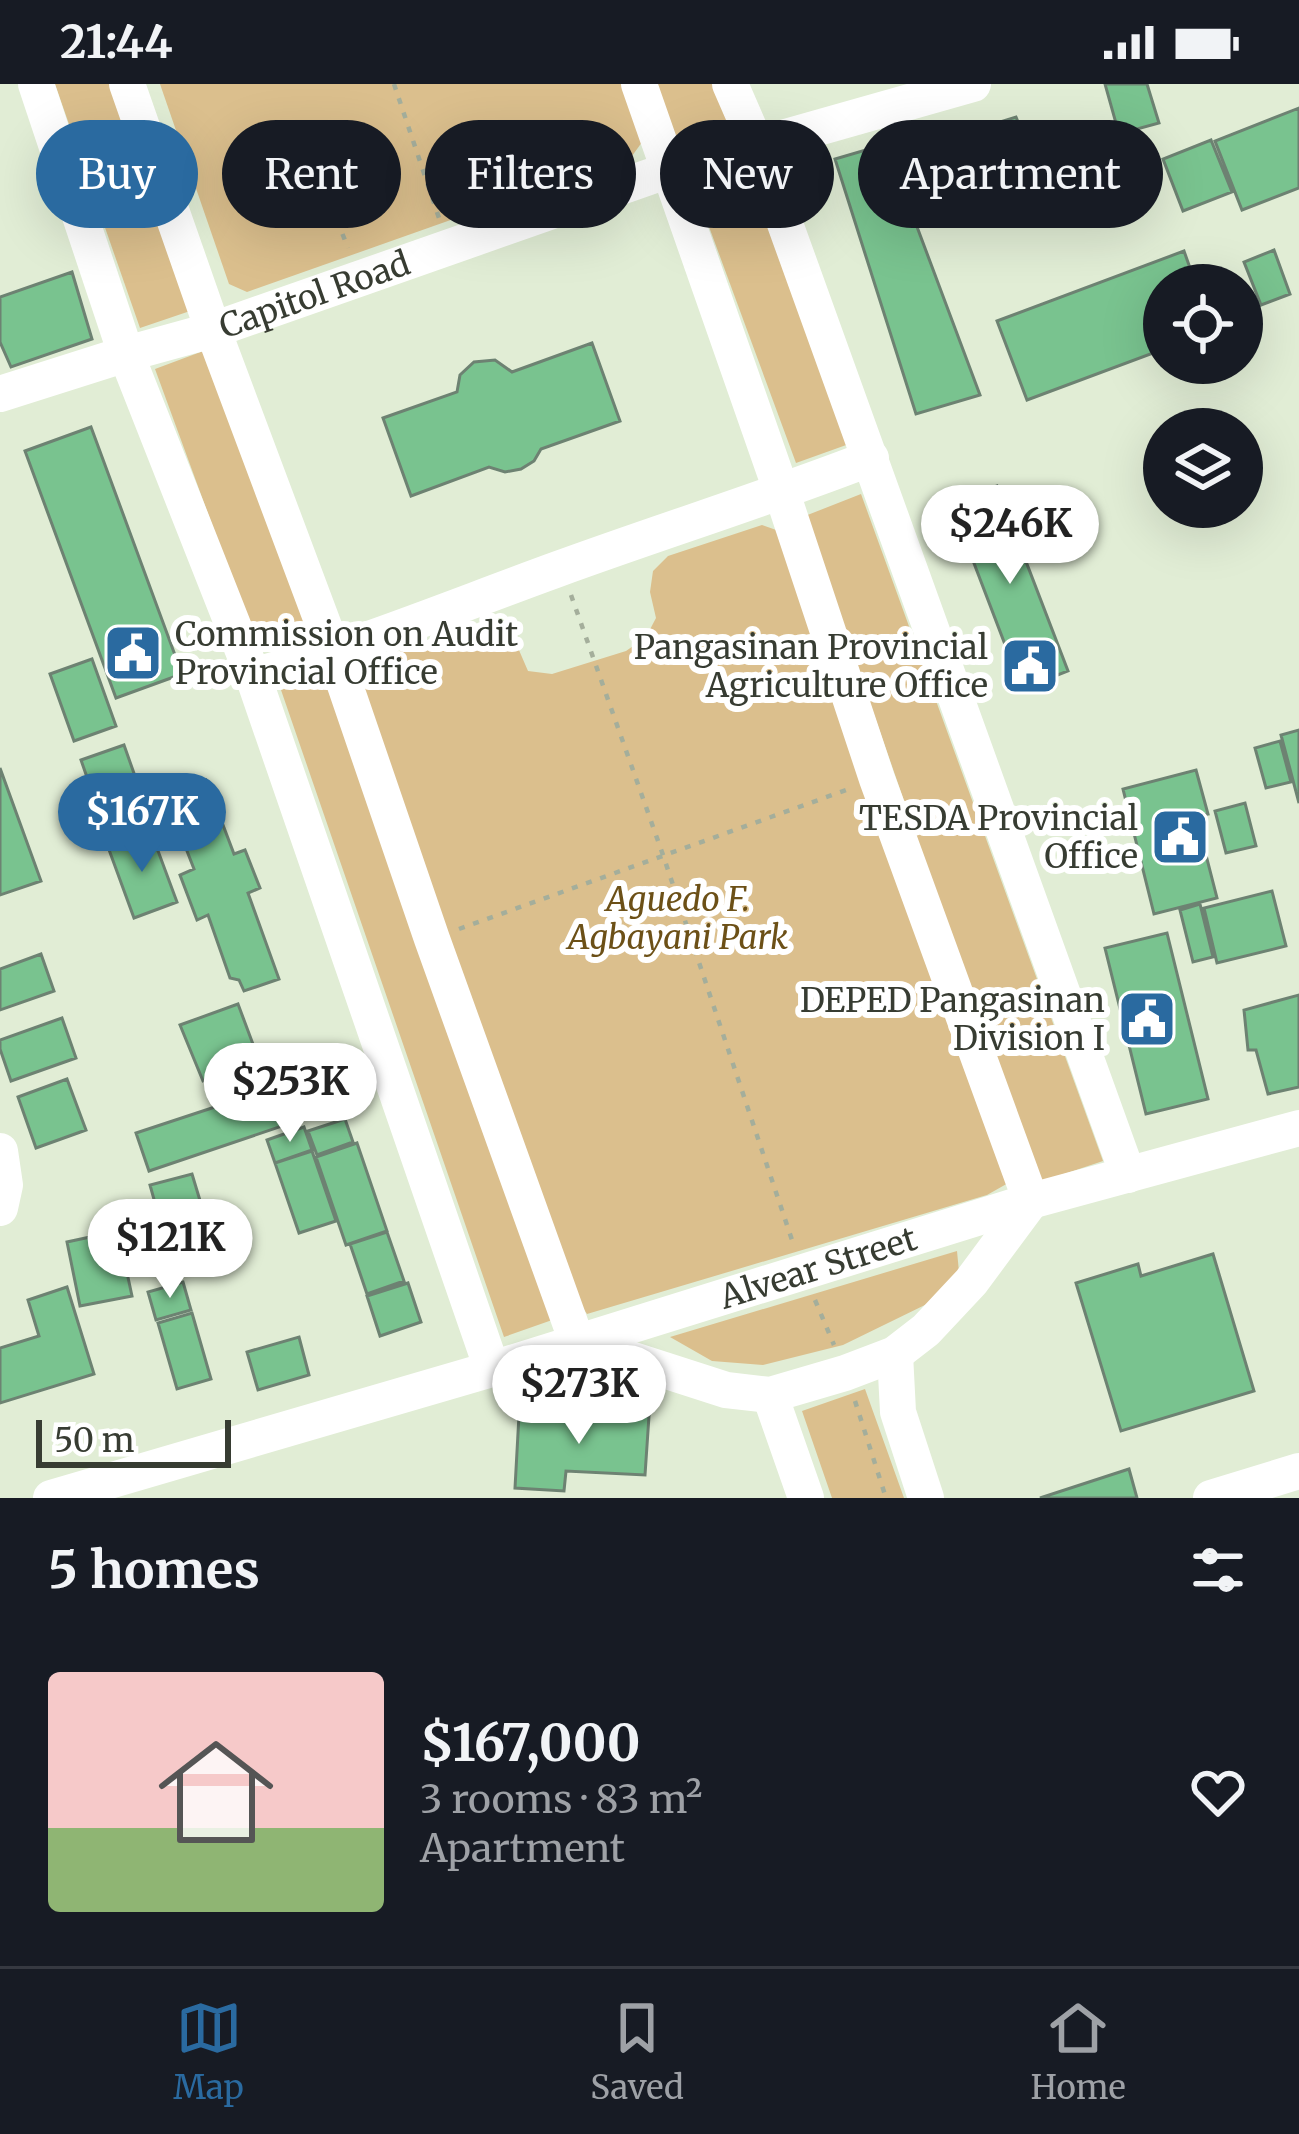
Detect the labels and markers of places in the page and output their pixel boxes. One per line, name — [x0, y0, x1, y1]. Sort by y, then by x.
pin: $246K — [926, 485, 1094, 587]
place label: Commission on Audit Provincial Office — [175, 614, 518, 693]
public building icon: Commission on Audit Provincial Office — [102, 622, 164, 684]
place label: Pangasinan Provincial Agriculture Office — [634, 627, 988, 706]
public building icon: Pangasinan Provincial Agriculture Office — [999, 635, 1061, 697]
pin: $167K — [58, 773, 226, 875]
place label: TESDA Provincial Office — [859, 798, 1138, 877]
public building icon: TESDA Provincial Office — [1149, 806, 1211, 868]
place label: DEPED Pangasinan Division I — [800, 980, 1105, 1059]
public building icon: DEPED Pangasinan Division I — [1116, 988, 1178, 1050]
pin: $253K — [206, 1043, 374, 1145]
pin: $121K — [86, 1199, 254, 1301]
pin: $273K — [495, 1345, 663, 1447]

